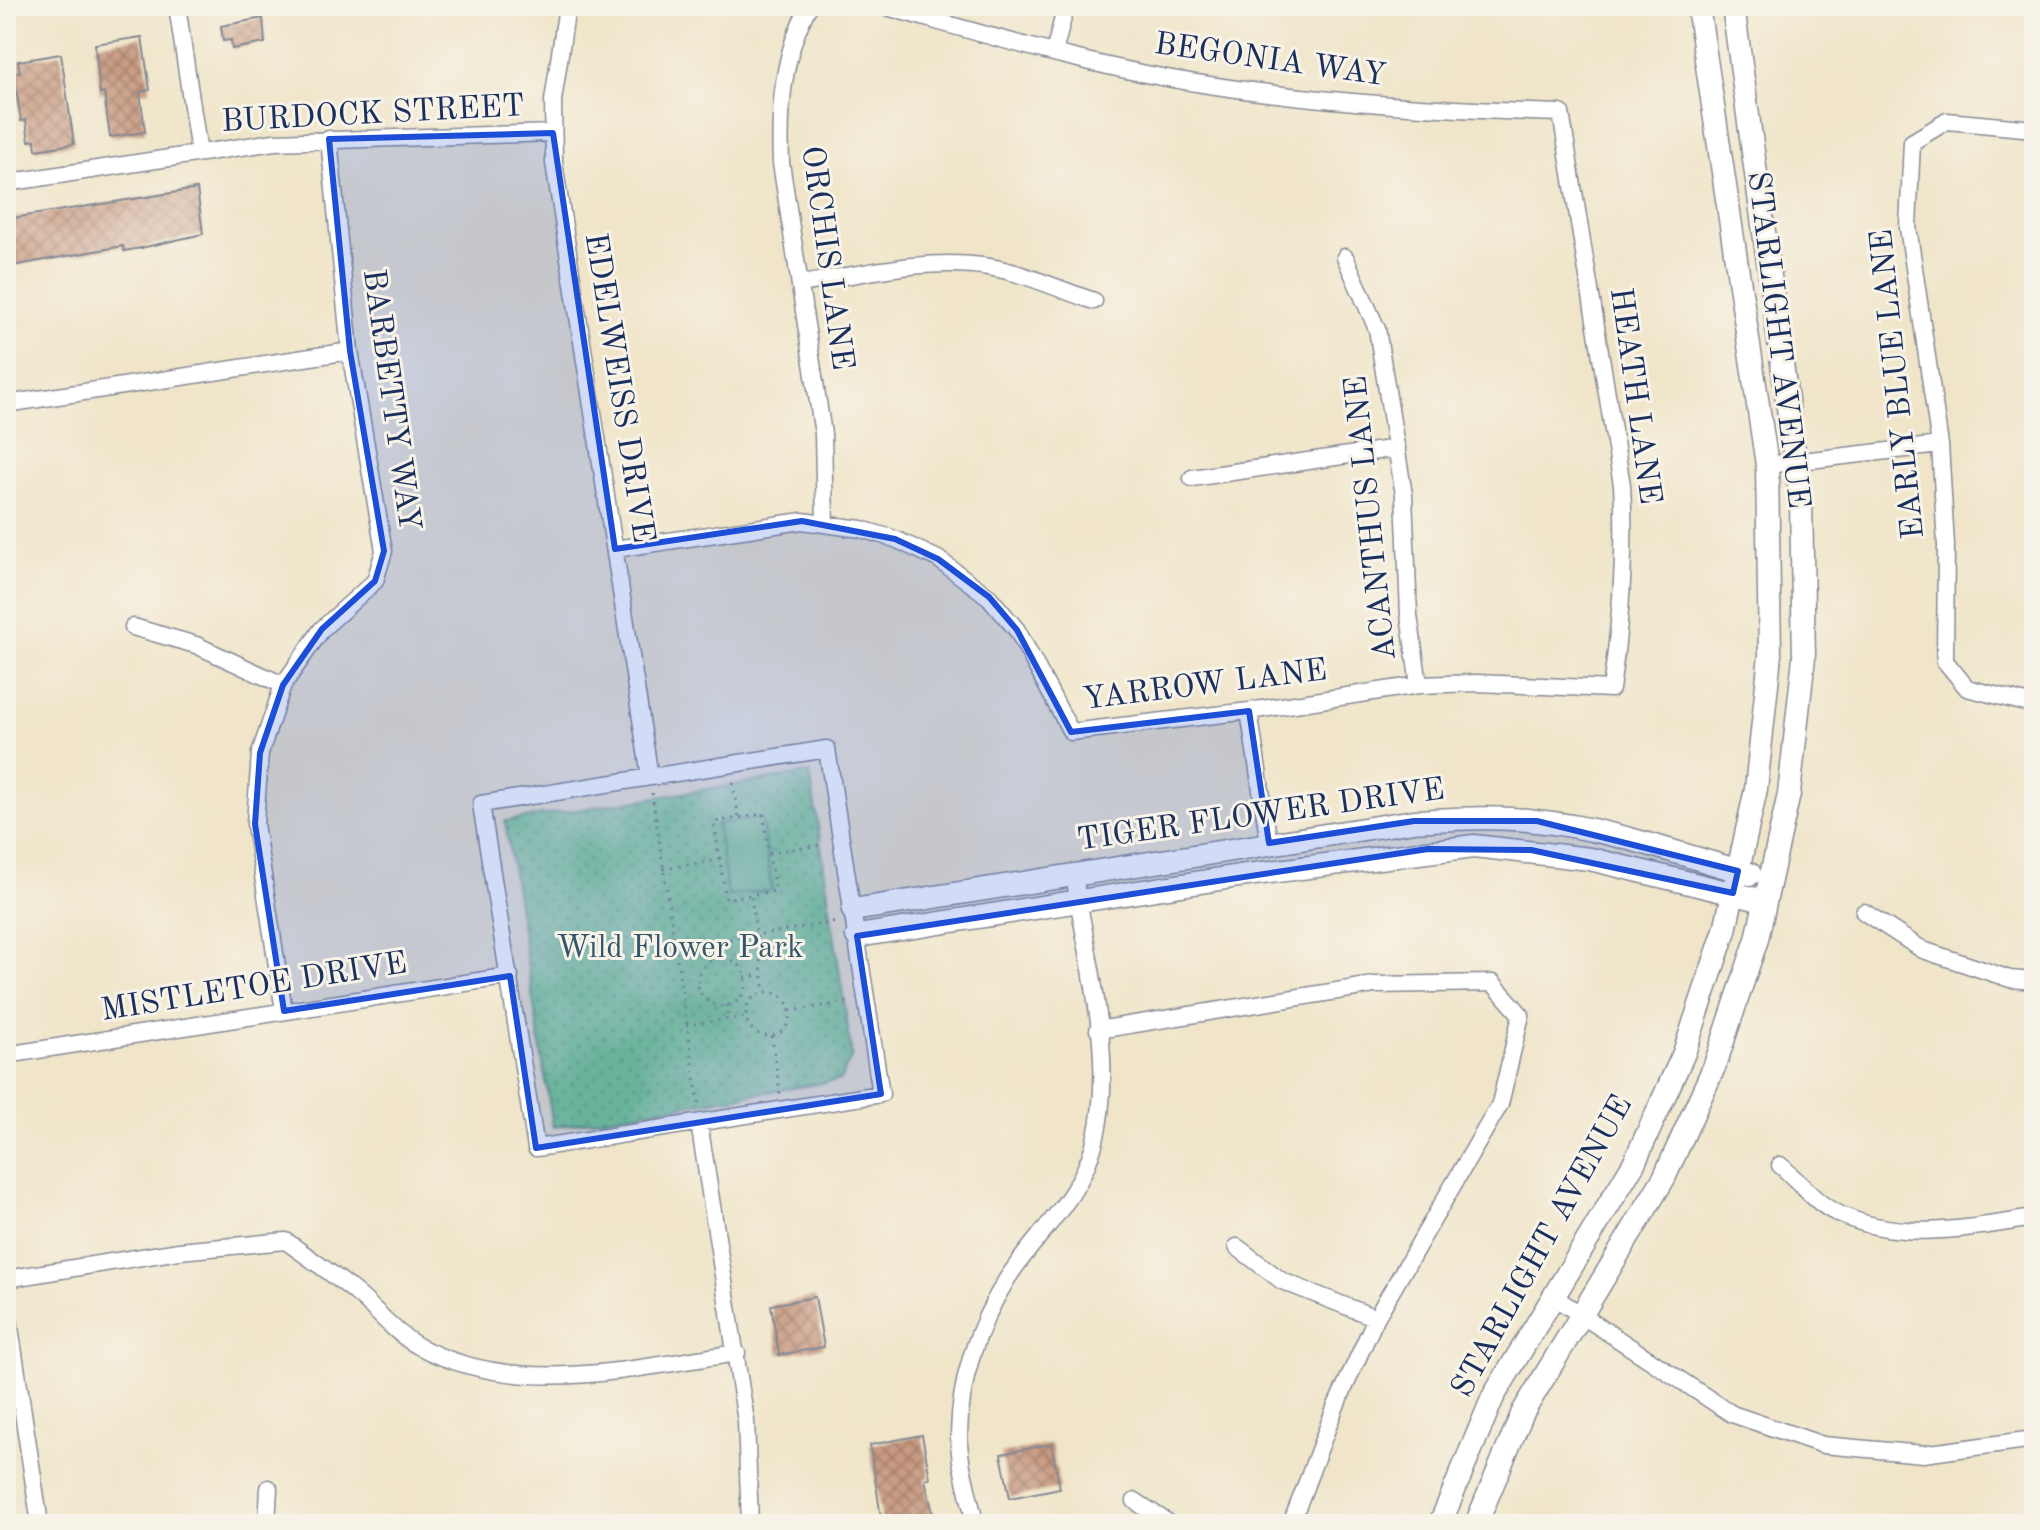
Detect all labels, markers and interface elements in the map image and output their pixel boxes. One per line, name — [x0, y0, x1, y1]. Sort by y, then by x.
street label: BEGONIA WAY — [1152, 29, 1388, 93]
street label: BURDOCK STREET — [220, 91, 526, 139]
street label: ORCHIS LANE — [794, 144, 858, 372]
street label: STARLIGHT AVENUE — [1740, 170, 1814, 510]
street label: EARLY BLUE LANE — [1867, 227, 1931, 541]
street label: EDELWEISS DRIVE — [578, 231, 658, 545]
street label: BARBETTY WAY — [356, 267, 424, 533]
street label: HEATH LANE — [1603, 286, 1665, 506]
street label: ACANTHUS LANE — [1341, 374, 1403, 662]
street label: YARROW LANE — [1081, 655, 1329, 717]
street label: TIGER FLOWER DRIVE — [1075, 774, 1447, 858]
park label: Wild Flower Park — [556, 933, 804, 965]
street label: MISTLETOE DRIVE — [99, 948, 409, 1028]
street label: STARLIGHT AVENUE — [1447, 1091, 1639, 1403]

